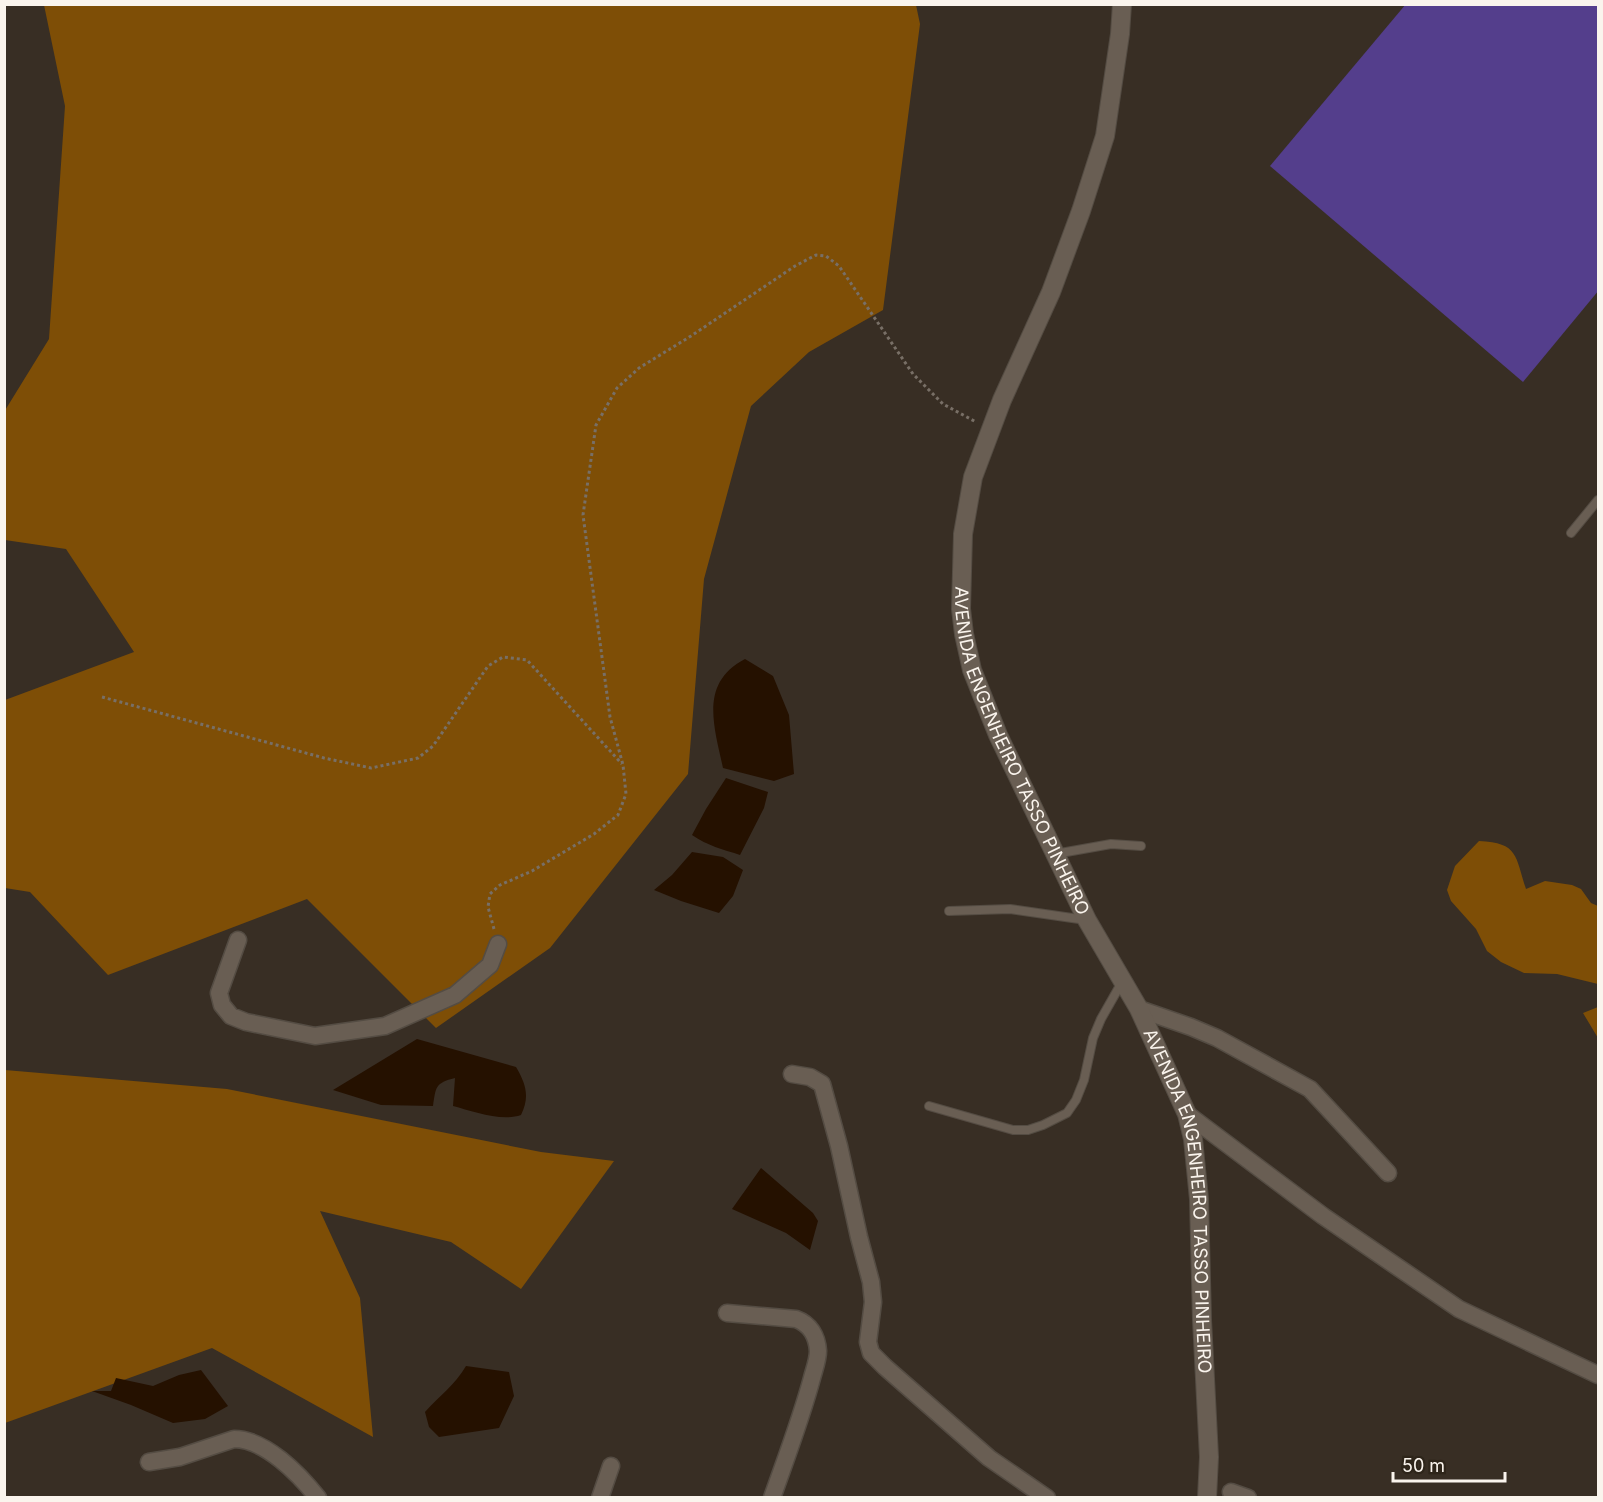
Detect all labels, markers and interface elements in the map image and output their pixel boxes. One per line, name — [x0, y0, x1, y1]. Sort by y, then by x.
street label: AVENIDA ENGENHEIRO TASSO PINHEIRO — [951, 586, 1094, 918]
street label: AVENIDA ENGENHEIRO TASSO PINHEIRO — [1139, 1025, 1216, 1374]
scale bar — [1393, 1445, 1506, 1483]
text: 50 m — [1402, 1455, 1445, 1476]

